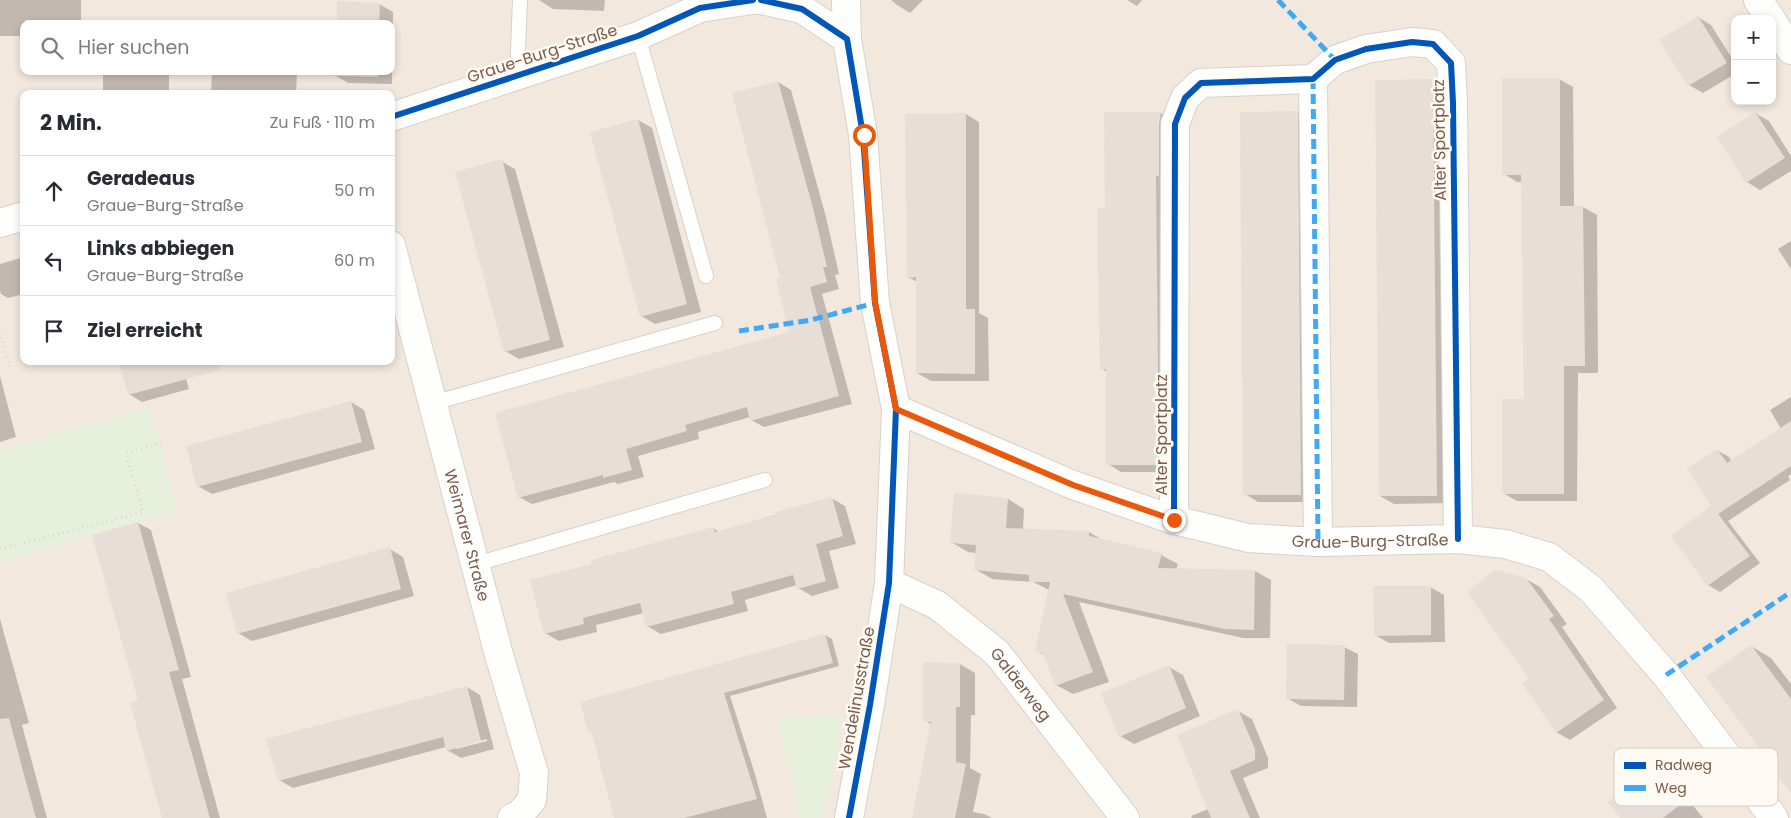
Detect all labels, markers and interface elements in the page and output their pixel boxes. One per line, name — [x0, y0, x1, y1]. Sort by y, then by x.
map controls — [1731, 15, 1776, 105]
button: + — [1731, 15, 1776, 60]
street label: Graue-Burg-Straße — [464, 18, 620, 89]
search box — [20, 20, 395, 75]
icon: search — [38, 34, 66, 62]
text: Hier suchen — [78, 34, 189, 61]
button: − — [1731, 60, 1776, 105]
street label: Alter Sportplatz — [1427, 79, 1452, 201]
text: 2 Min. — [40, 108, 102, 137]
text: Zu Fuß · 110 m — [270, 111, 375, 134]
route start — [853, 124, 876, 147]
text: Geradeaus — [87, 165, 195, 192]
icon: ahead — [40, 177, 68, 205]
text: 50 m — [334, 179, 375, 202]
text: Graue-Burg-Straße — [87, 194, 244, 217]
text: Links abbiegen — [87, 235, 234, 262]
icon: left — [40, 247, 68, 275]
text: 60 m — [334, 249, 375, 272]
text: Graue-Burg-Straße — [87, 264, 244, 287]
icon: arrive — [40, 317, 68, 345]
text: Ziel erreicht — [87, 317, 203, 344]
street label: Alter Sportplatz — [1150, 374, 1173, 496]
street label: Weimarer Straße — [439, 467, 495, 604]
route end — [1163, 509, 1186, 532]
street label: Graue-Burg-Straße — [1291, 528, 1449, 554]
street label: Wendelinusstraße — [833, 625, 880, 771]
street label: Galäerweg — [985, 643, 1057, 726]
legend — [1614, 748, 1778, 806]
text: Radweg — [1655, 755, 1712, 775]
text: Weg — [1655, 778, 1687, 798]

